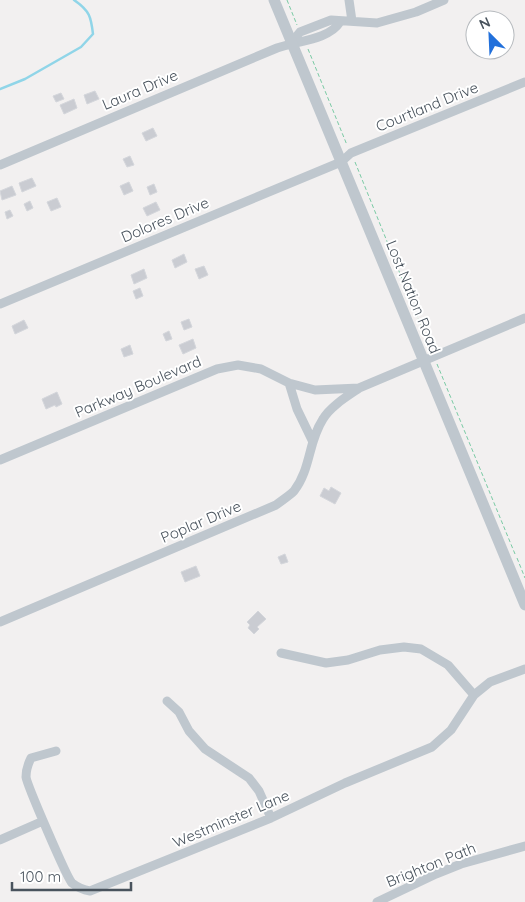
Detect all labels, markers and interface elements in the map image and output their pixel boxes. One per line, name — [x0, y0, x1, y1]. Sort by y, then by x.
north arrow — [465, 10, 515, 60]
text: N — [476, 13, 493, 33]
street label: Laura Drive — [99, 65, 180, 114]
street label: Courtland Drive — [373, 77, 481, 136]
street label: Dolores Drive — [118, 193, 212, 247]
street label: Lost Nation Road — [382, 237, 445, 356]
street label: Parkway Boulevard — [72, 351, 204, 422]
street label: Poplar Drive — [158, 496, 244, 547]
street label: Westminster Lane — [170, 785, 292, 852]
street label: Brighton Path — [383, 838, 478, 891]
scale bar — [12, 860, 131, 892]
text: 100 m — [20, 867, 61, 886]

